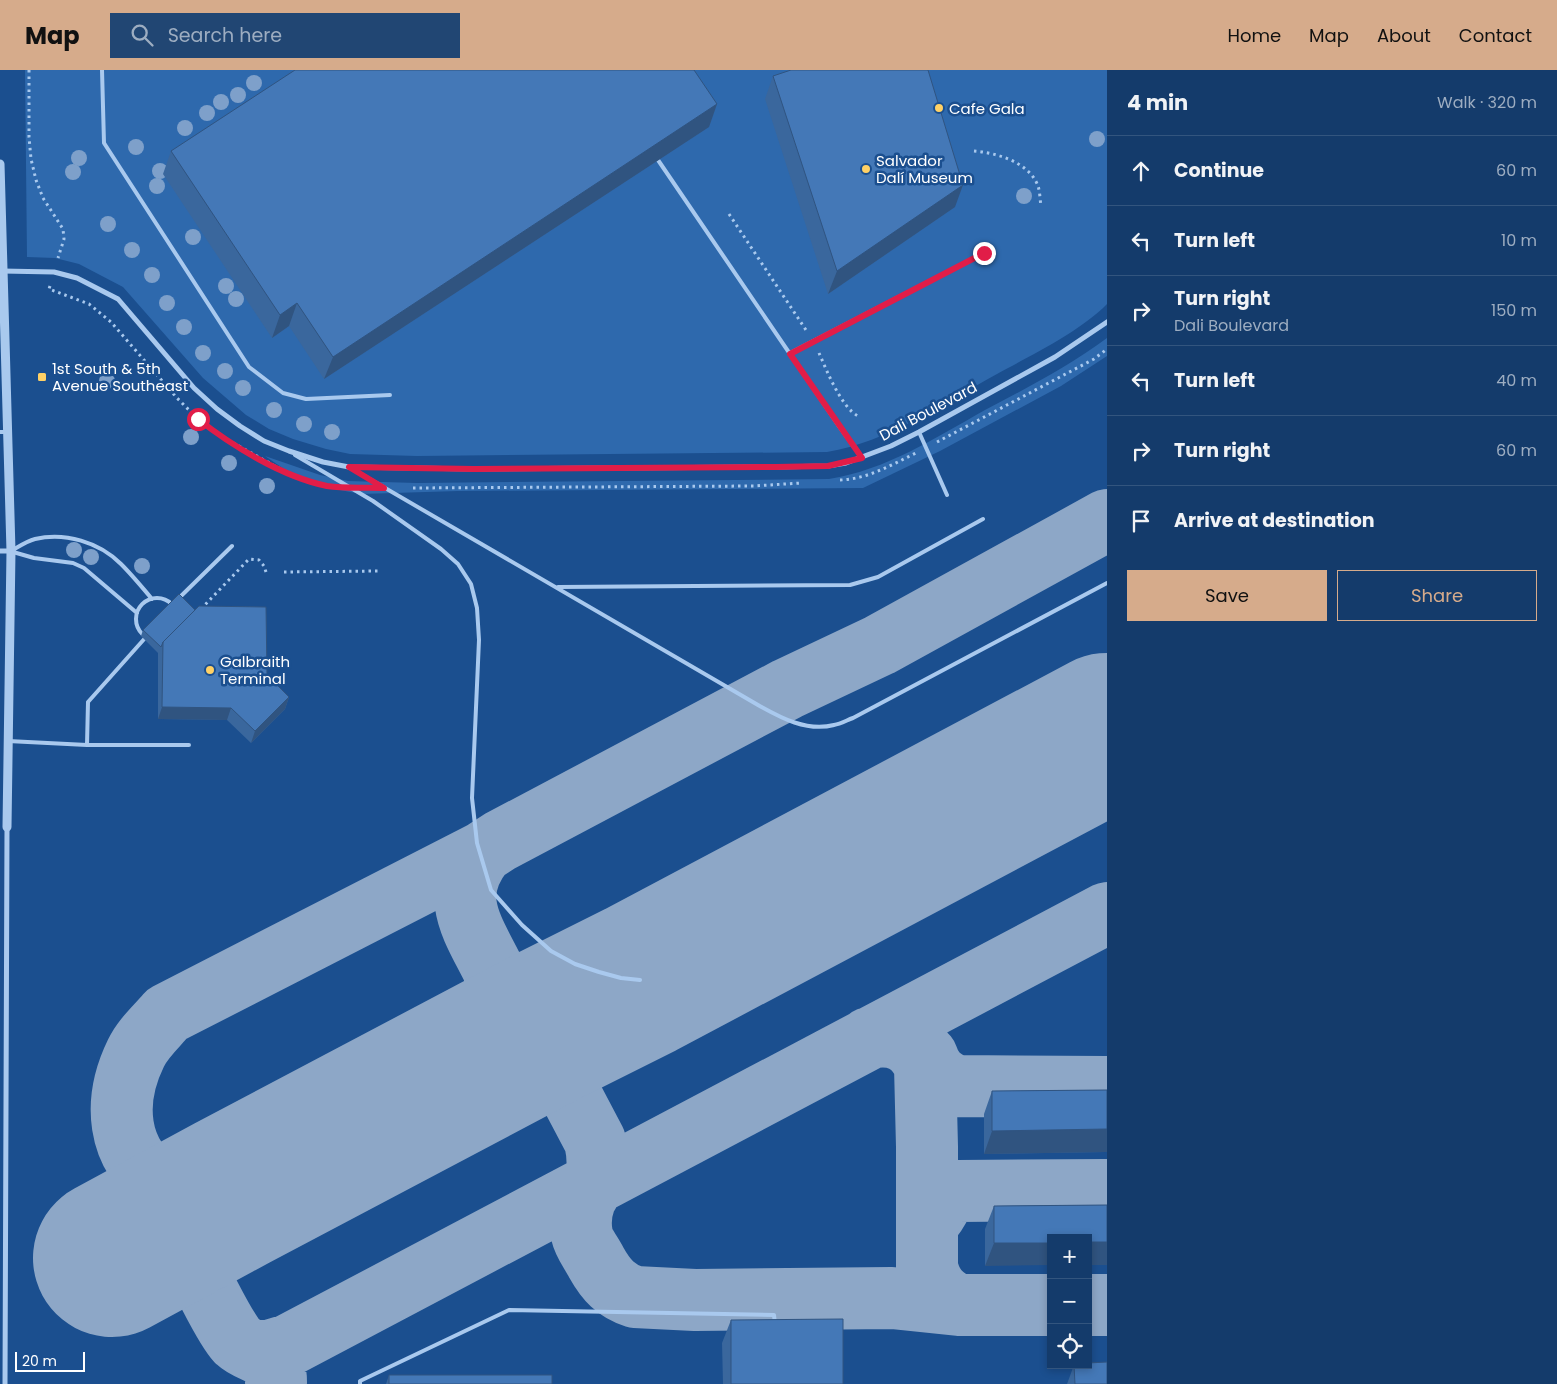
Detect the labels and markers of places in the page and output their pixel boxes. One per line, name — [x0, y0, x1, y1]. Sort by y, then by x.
place label: Cafe Gala — [949, 98, 1025, 119]
marker: Cafe Gala — [933, 102, 945, 114]
place label: Salvador Dalí Museum — [876, 150, 973, 188]
marker: Salvador Dalí Museum — [860, 163, 872, 175]
place label: 1st South & 5th Avenue Southeast — [52, 358, 188, 396]
marker: 1st South & 5th Avenue Southeast — [36, 371, 48, 383]
place label: Galbraith Terminal — [220, 651, 290, 689]
marker: Galbraith Terminal — [204, 664, 216, 676]

